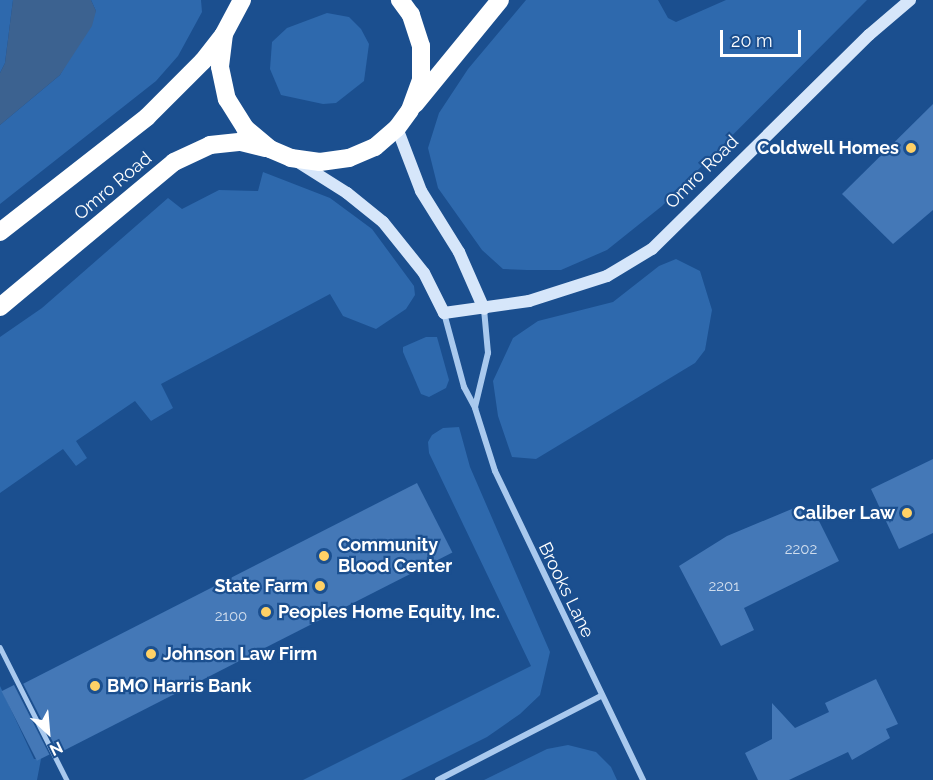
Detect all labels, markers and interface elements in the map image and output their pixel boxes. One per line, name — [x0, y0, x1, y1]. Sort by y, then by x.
scale bar — [723, 18, 804, 56]
text: 20 m — [731, 30, 773, 51]
street label: Omro Road — [661, 131, 743, 213]
place label: Coldwell Homes — [757, 137, 899, 159]
marker: Coldwell Homes — [904, 141, 918, 155]
street label: Omro Road — [70, 147, 156, 225]
place label: Caliber Law — [793, 502, 895, 524]
marker: Caliber Law — [900, 506, 914, 520]
place label: Community Blood Center — [338, 535, 452, 578]
street label: Brooks Lane — [534, 539, 598, 641]
house number: 2202 — [785, 541, 817, 559]
marker: Community Blood Center — [315, 547, 333, 565]
place label: State Farm — [215, 575, 308, 597]
house number: 2201 — [708, 578, 740, 596]
marker: State Farm — [313, 579, 327, 593]
place label: Peoples Home Equity, Inc. — [278, 601, 500, 623]
marker: Peoples Home Equity, Inc. — [259, 605, 273, 619]
house number: 2100 — [215, 608, 247, 626]
place label: Johnson Law Firm — [163, 643, 318, 665]
marker: Johnson Law Firm — [144, 647, 158, 661]
place label: BMO Harris Bank — [107, 675, 252, 697]
marker: BMO Harris Bank — [88, 679, 102, 693]
north arrow — [18, 702, 78, 762]
text: N — [46, 737, 66, 760]

